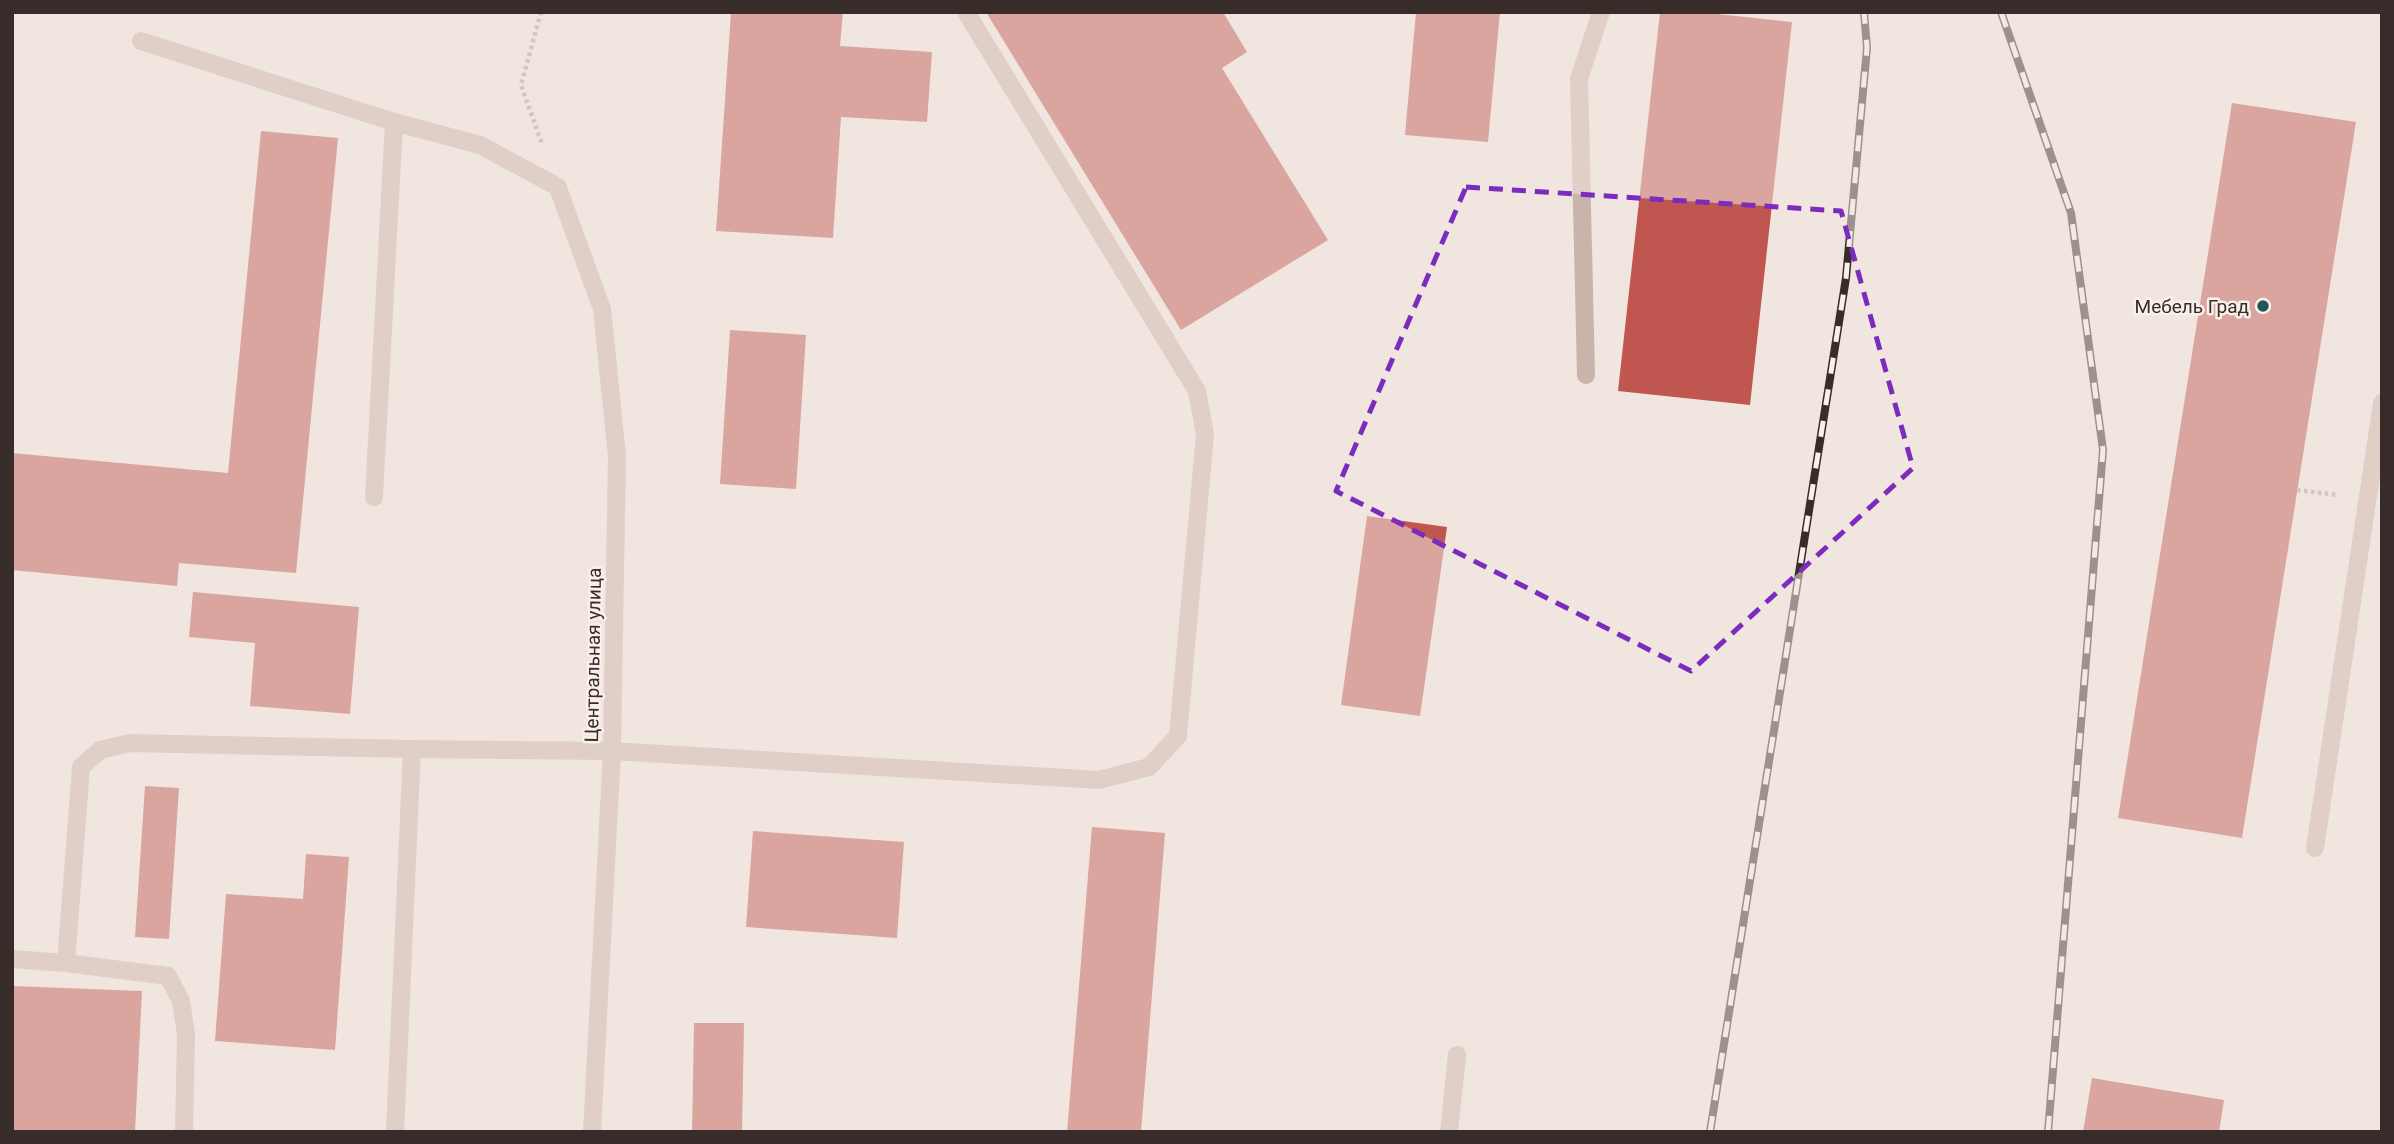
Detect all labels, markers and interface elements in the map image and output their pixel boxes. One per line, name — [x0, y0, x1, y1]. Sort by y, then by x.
place label: Мебель Град — [2135, 295, 2249, 318]
marker: Мебель Град — [2255, 298, 2271, 314]
street label: Центральная улица — [580, 567, 606, 743]

